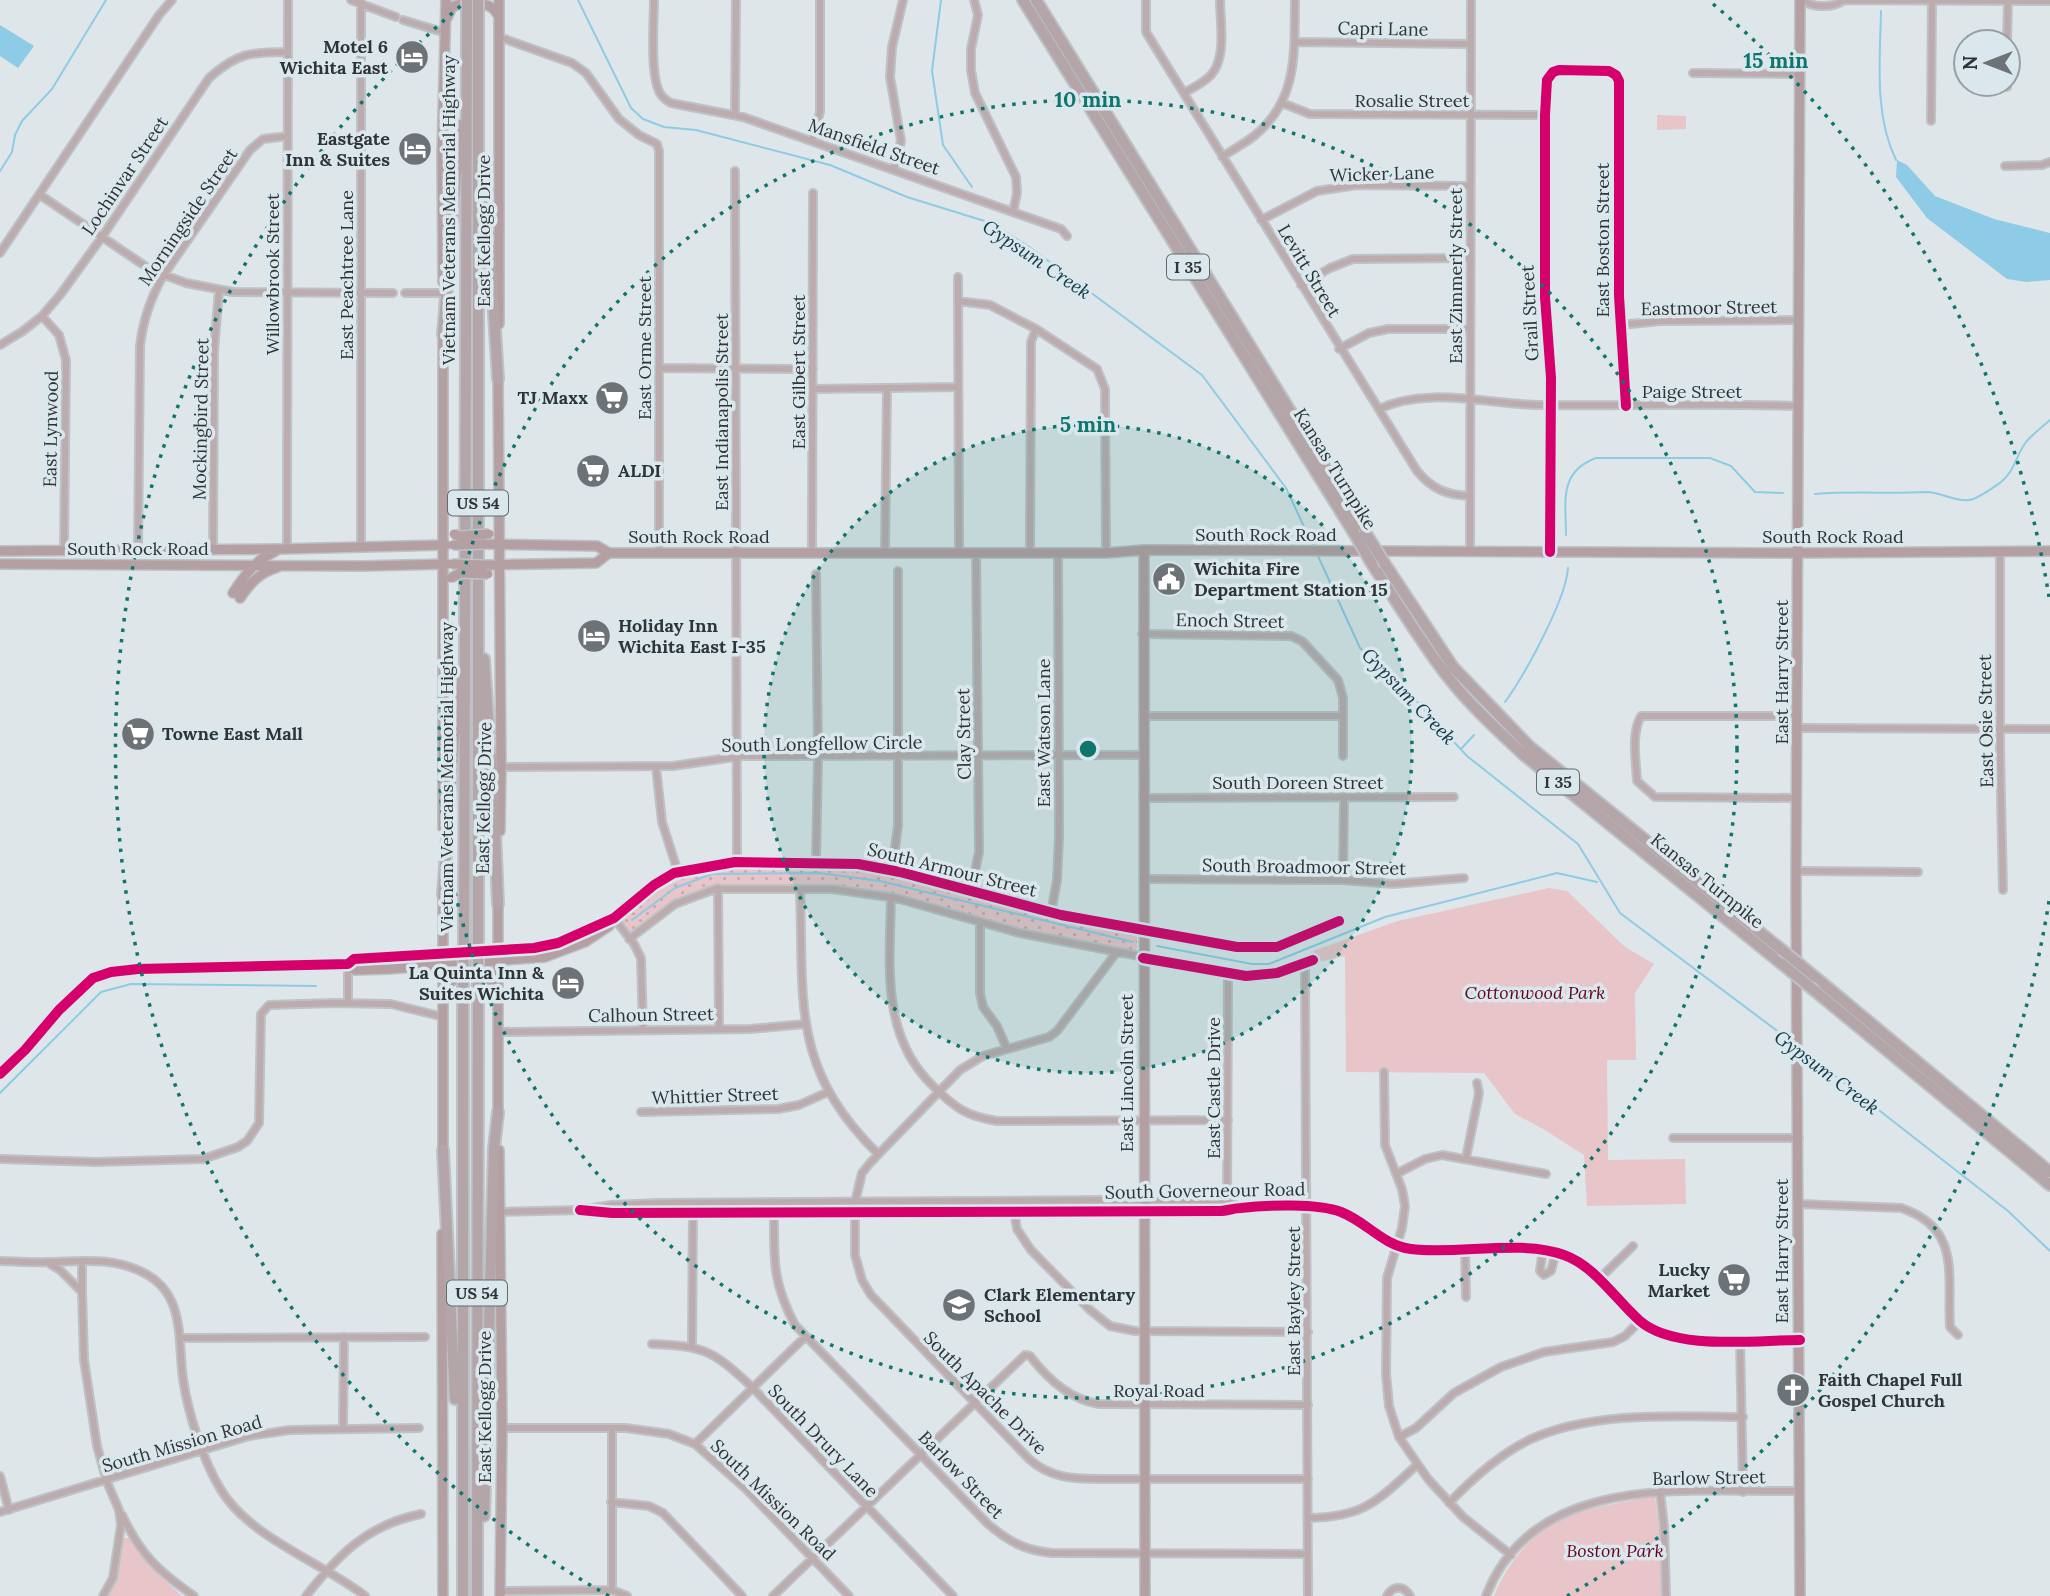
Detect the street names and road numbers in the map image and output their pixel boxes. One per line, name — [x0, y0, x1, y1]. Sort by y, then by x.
street label: Capri Lane — [1337, 16, 1429, 41]
street label: Vietnam Veterans Memorial Highway — [437, 55, 460, 366]
street label: Rosalie Street — [1355, 89, 1469, 112]
street label: Lochinvar Street — [76, 112, 173, 240]
street label: Mansfield Street — [805, 113, 943, 180]
street label: Morningside Street — [133, 143, 242, 290]
street label: East Kellogg Drive — [472, 155, 495, 307]
street label: Wicker Lane — [1329, 160, 1435, 187]
street label: East Boston Street — [1591, 163, 1614, 317]
street label: East Zimmerly Street — [1444, 188, 1467, 364]
street label: East Peachtree Lane — [335, 190, 358, 360]
street label: Willowbrook Street — [261, 193, 284, 355]
street label: Levitt Street — [1273, 220, 1346, 321]
road number: I 35 — [1167, 255, 1209, 280]
street label: Grail Street — [1515, 264, 1544, 362]
street label: East Orme Street — [633, 276, 656, 420]
street label: East Gilbert Street — [787, 294, 810, 450]
street label: Eastmoor Street — [1641, 295, 1777, 320]
street label: East Indianapolis Street — [710, 313, 733, 511]
street label: Mockingbird Street — [188, 338, 213, 500]
street label: East Lynwood — [38, 370, 63, 488]
street label: Paige Street — [1642, 380, 1742, 403]
street label: Kansas Turnpike — [1289, 404, 1382, 534]
road number: US 54 — [448, 490, 508, 516]
street label: South Rock Road — [1195, 523, 1337, 546]
street label: South Rock Road — [628, 525, 770, 548]
street label: South Rock Road — [1762, 525, 1904, 548]
street label: South Rock Road — [67, 537, 209, 560]
street label: East Harry Street — [1770, 600, 1793, 744]
street label: Enoch Street — [1175, 608, 1285, 633]
street label: Vietnam Veterans Memorial Highway — [435, 622, 458, 933]
street label: East Osie Street — [1973, 654, 1998, 788]
street label: East Watson Lane — [1032, 658, 1055, 808]
street label: Clay Street — [951, 688, 976, 780]
street label: East Kellogg Drive — [471, 721, 496, 874]
street label: South Longfellow Circle — [721, 730, 923, 757]
road number: I 35 — [1537, 769, 1579, 794]
street label: South Doreen Street — [1212, 771, 1384, 794]
street label: Kansas Turnpike — [1646, 828, 1769, 933]
street label: South Armour Street — [865, 837, 1039, 902]
street label: South Broadmoor Street — [1202, 853, 1406, 880]
street label: East Lincoln Street — [1115, 994, 1138, 1152]
street label: Calhoun Street — [588, 1002, 714, 1027]
street label: East Castle Drive — [1202, 1017, 1225, 1159]
street label: Whittier Street — [651, 1082, 779, 1109]
street label: South Governeour Road — [1104, 1177, 1306, 1204]
street label: East Harry Street — [1770, 1179, 1793, 1323]
street label: East Bayley Street — [1282, 1226, 1305, 1376]
road number: US 54 — [447, 1280, 507, 1306]
street label: South Apache Drive — [919, 1326, 1052, 1459]
street label: East Kellogg Drive — [473, 1331, 496, 1483]
street label: South Drury Lane — [763, 1379, 884, 1502]
street label: Royal Road — [1113, 1379, 1205, 1402]
street label: South Mission Road — [99, 1410, 265, 1477]
street label: Barlow Street — [914, 1426, 1009, 1524]
street label: South Mission Road — [706, 1434, 841, 1565]
street label: Barlow Street — [1652, 1465, 1766, 1490]

